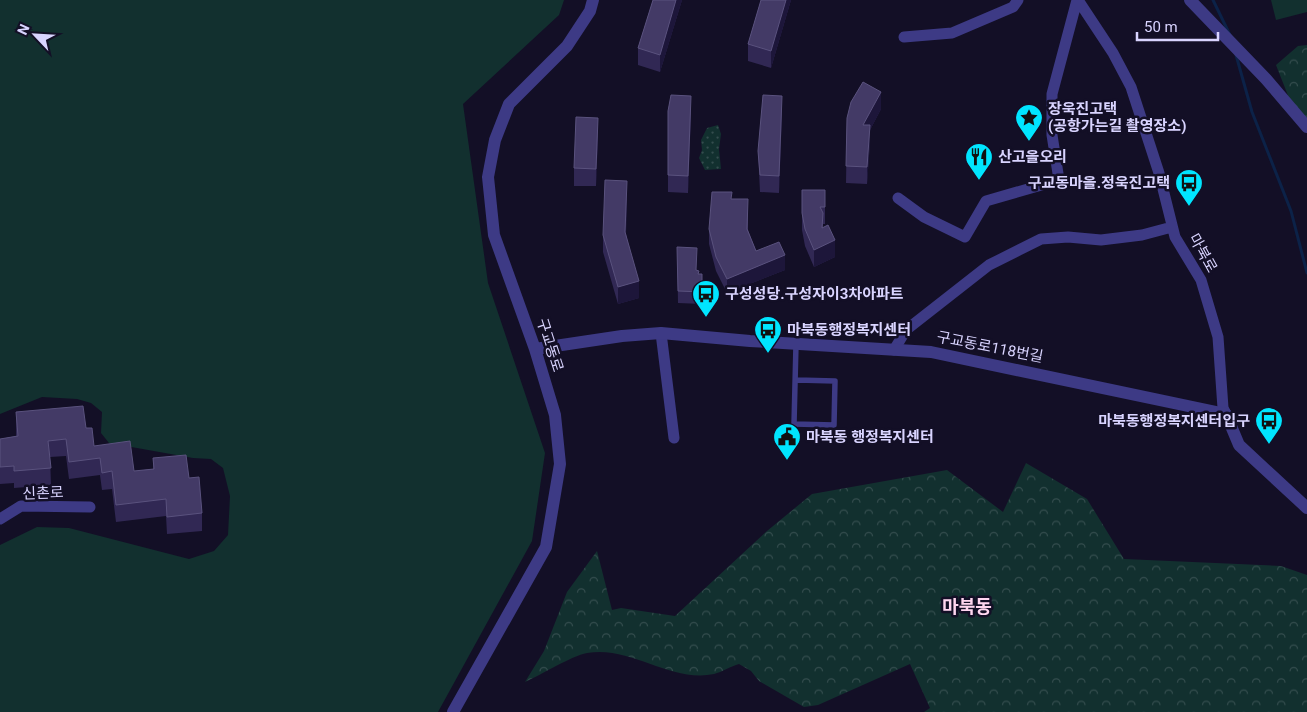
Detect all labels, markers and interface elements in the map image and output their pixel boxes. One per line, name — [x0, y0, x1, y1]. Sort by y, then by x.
north arrow — [10, 10, 60, 60]
scale bar — [1137, 10, 1218, 42]
text: 50 m — [1144, 18, 1178, 36]
text: N — [14, 22, 33, 37]
place label: 장욱진고택 (공항가는길 촬영장소) — [1048, 100, 1186, 135]
place icon: 장욱진고택 (공항가는길 촬영장소) — [1014, 103, 1044, 142]
restaurant icon: 산고을오리 — [964, 142, 994, 181]
place label: 산고을오리 — [998, 148, 1067, 166]
bus stop icon: 구교동마을.정욱진고택 — [1174, 168, 1204, 207]
place label: 구교동마을.정욱진고택 — [1028, 174, 1170, 192]
street label: 마북로 — [1185, 231, 1221, 275]
bus stop icon: 구성성당.구성자이3차아파트 — [691, 279, 721, 318]
place label: 구성성당.구성자이3차아파트 — [725, 285, 904, 303]
bus stop icon: 마북동행정복지센터 — [753, 315, 783, 354]
street label: 구교동로 — [533, 316, 567, 374]
place label: 마북동행정복지센터 — [787, 321, 911, 339]
street label: 구교동로118번길 — [935, 328, 1045, 366]
bus stop icon: 마북동행정복지센터입구 — [1254, 406, 1284, 445]
place label: 마북동행정복지센터입구 — [1098, 412, 1250, 430]
public building icon: 마북동 행정복지센터 — [772, 422, 802, 461]
place label: 마북동 행정복지센터 — [806, 428, 934, 446]
street label: 신촌로 — [22, 483, 64, 503]
district label: 마북동 — [942, 596, 992, 617]

